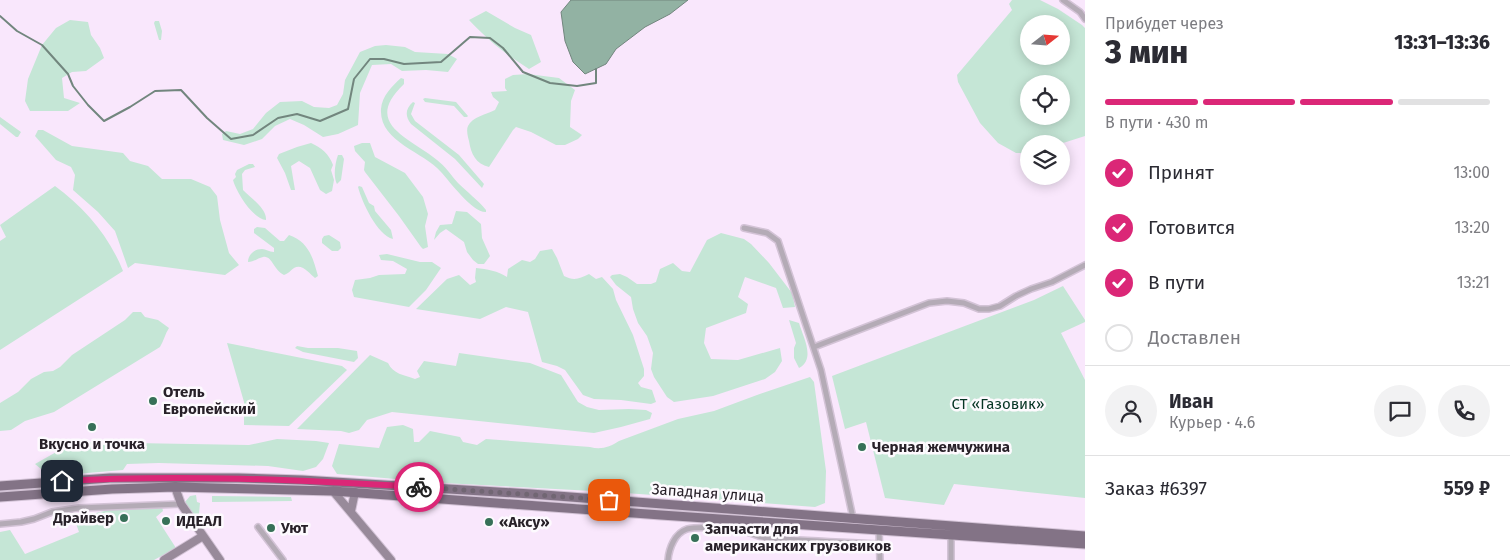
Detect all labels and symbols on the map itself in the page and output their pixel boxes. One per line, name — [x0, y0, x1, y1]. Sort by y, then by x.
north arrow — [1020, 15, 1070, 65]
place label: Отель Европейский — [163, 383, 256, 418]
marker: Отель Европейский — [147, 395, 159, 407]
park label: СТ «Газовик» — [952, 395, 1044, 413]
marker: Вкусно и точка — [86, 421, 98, 433]
place label: Вкусно и точка — [39, 435, 145, 453]
place label: Черная жемчужина — [872, 438, 1010, 456]
marker: Черная жемчужина — [856, 441, 868, 453]
pin — [41, 460, 83, 502]
courier — [394, 462, 444, 512]
pin — [588, 479, 630, 521]
street label: Западная улица — [651, 480, 765, 506]
place label: Драйвер — [52, 509, 114, 527]
marker: Драйвер — [118, 512, 130, 524]
place label: ИДЕАЛ — [176, 512, 222, 530]
place label: «Аксу» — [499, 513, 550, 531]
marker: ИДЕАЛ — [160, 515, 172, 527]
marker: «Аксу» — [483, 516, 495, 528]
place label: Уют — [280, 519, 309, 537]
place label: Запчасти для американских грузовиков — [704, 520, 891, 555]
marker: Уют — [265, 522, 277, 534]
marker: Запчасти для американских грузовиков — [689, 532, 701, 544]

